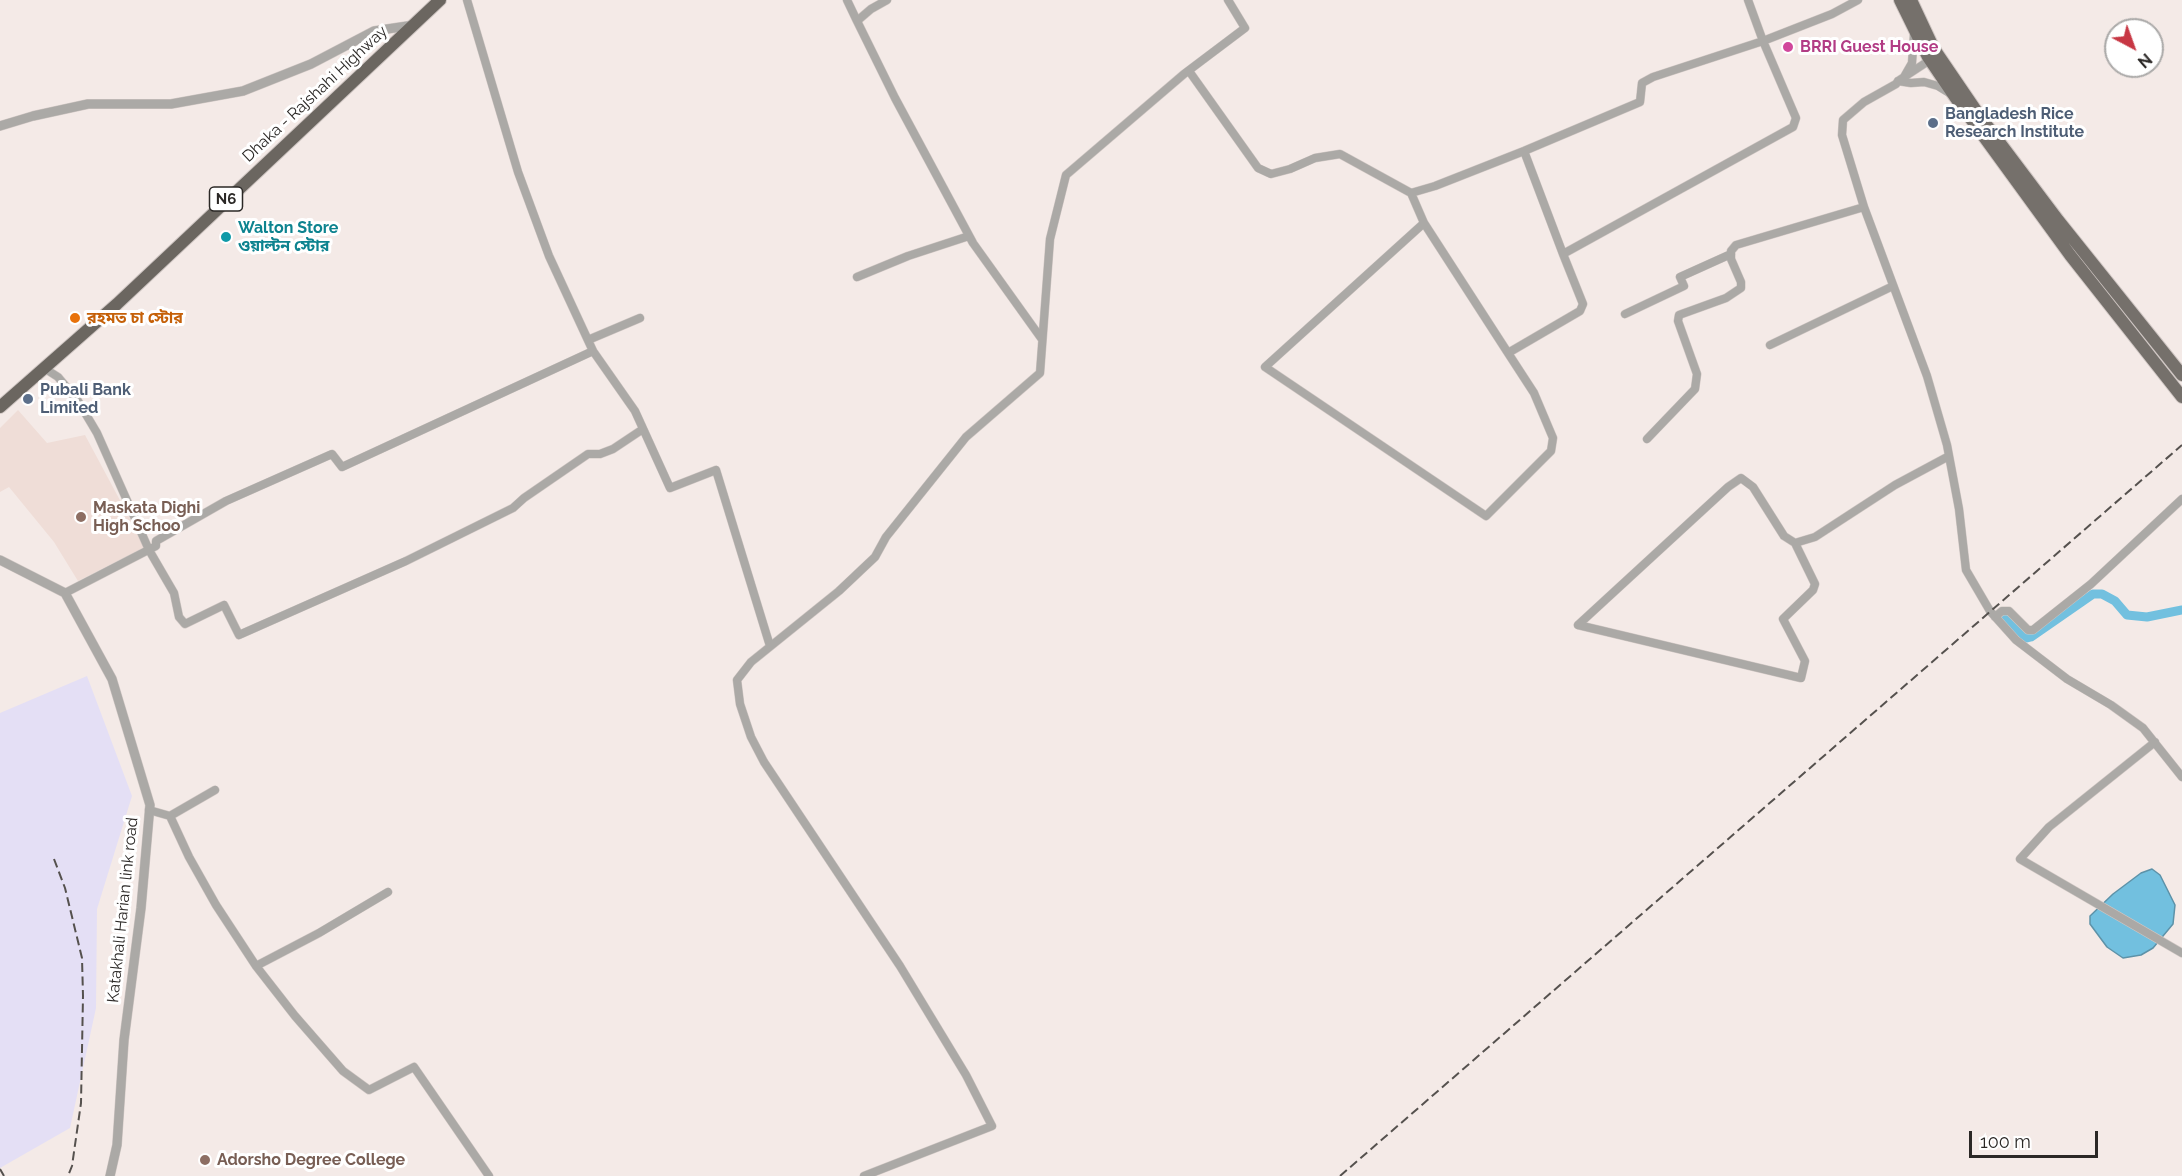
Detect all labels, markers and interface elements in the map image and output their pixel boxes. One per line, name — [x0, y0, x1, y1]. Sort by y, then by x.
north arrow — [2104, 18, 2164, 78]
street label: Dhaka - Rajshahi Highway — [239, 22, 391, 166]
place label: BRRI Guest House — [1800, 37, 1938, 57]
marker: BRRI Guest House — [1781, 40, 1795, 54]
text: N — [2134, 49, 2156, 72]
place label: Bangladesh Rice Research Institute — [1945, 104, 2084, 142]
marker: Bangladesh Rice Research Institute — [1926, 116, 1940, 130]
road number: N6 — [210, 187, 242, 211]
place label: Walton Store ওয়াল্টন স্টোর — [238, 218, 338, 256]
marker: Walton Store ওয়াল্টন স্টোর — [219, 230, 233, 244]
place label: রহমত চা স্টোর — [87, 308, 183, 328]
marker: রহমত চা স্টোর — [68, 311, 82, 325]
place label: Pubali Bank Limited — [40, 380, 131, 418]
marker: Pubali Bank Limited — [21, 392, 35, 406]
place label: Maskata Dighi High Schoo — [93, 498, 200, 536]
marker: Maskata Dighi High Schoo — [74, 510, 88, 524]
street label: Katakhali Harian link road — [104, 816, 142, 1004]
scale bar — [1972, 1119, 2101, 1157]
text: 100 m — [1980, 1131, 2031, 1152]
place label: Adorsho Degree College — [217, 1150, 405, 1170]
marker: Adorsho Degree College — [198, 1153, 212, 1167]

